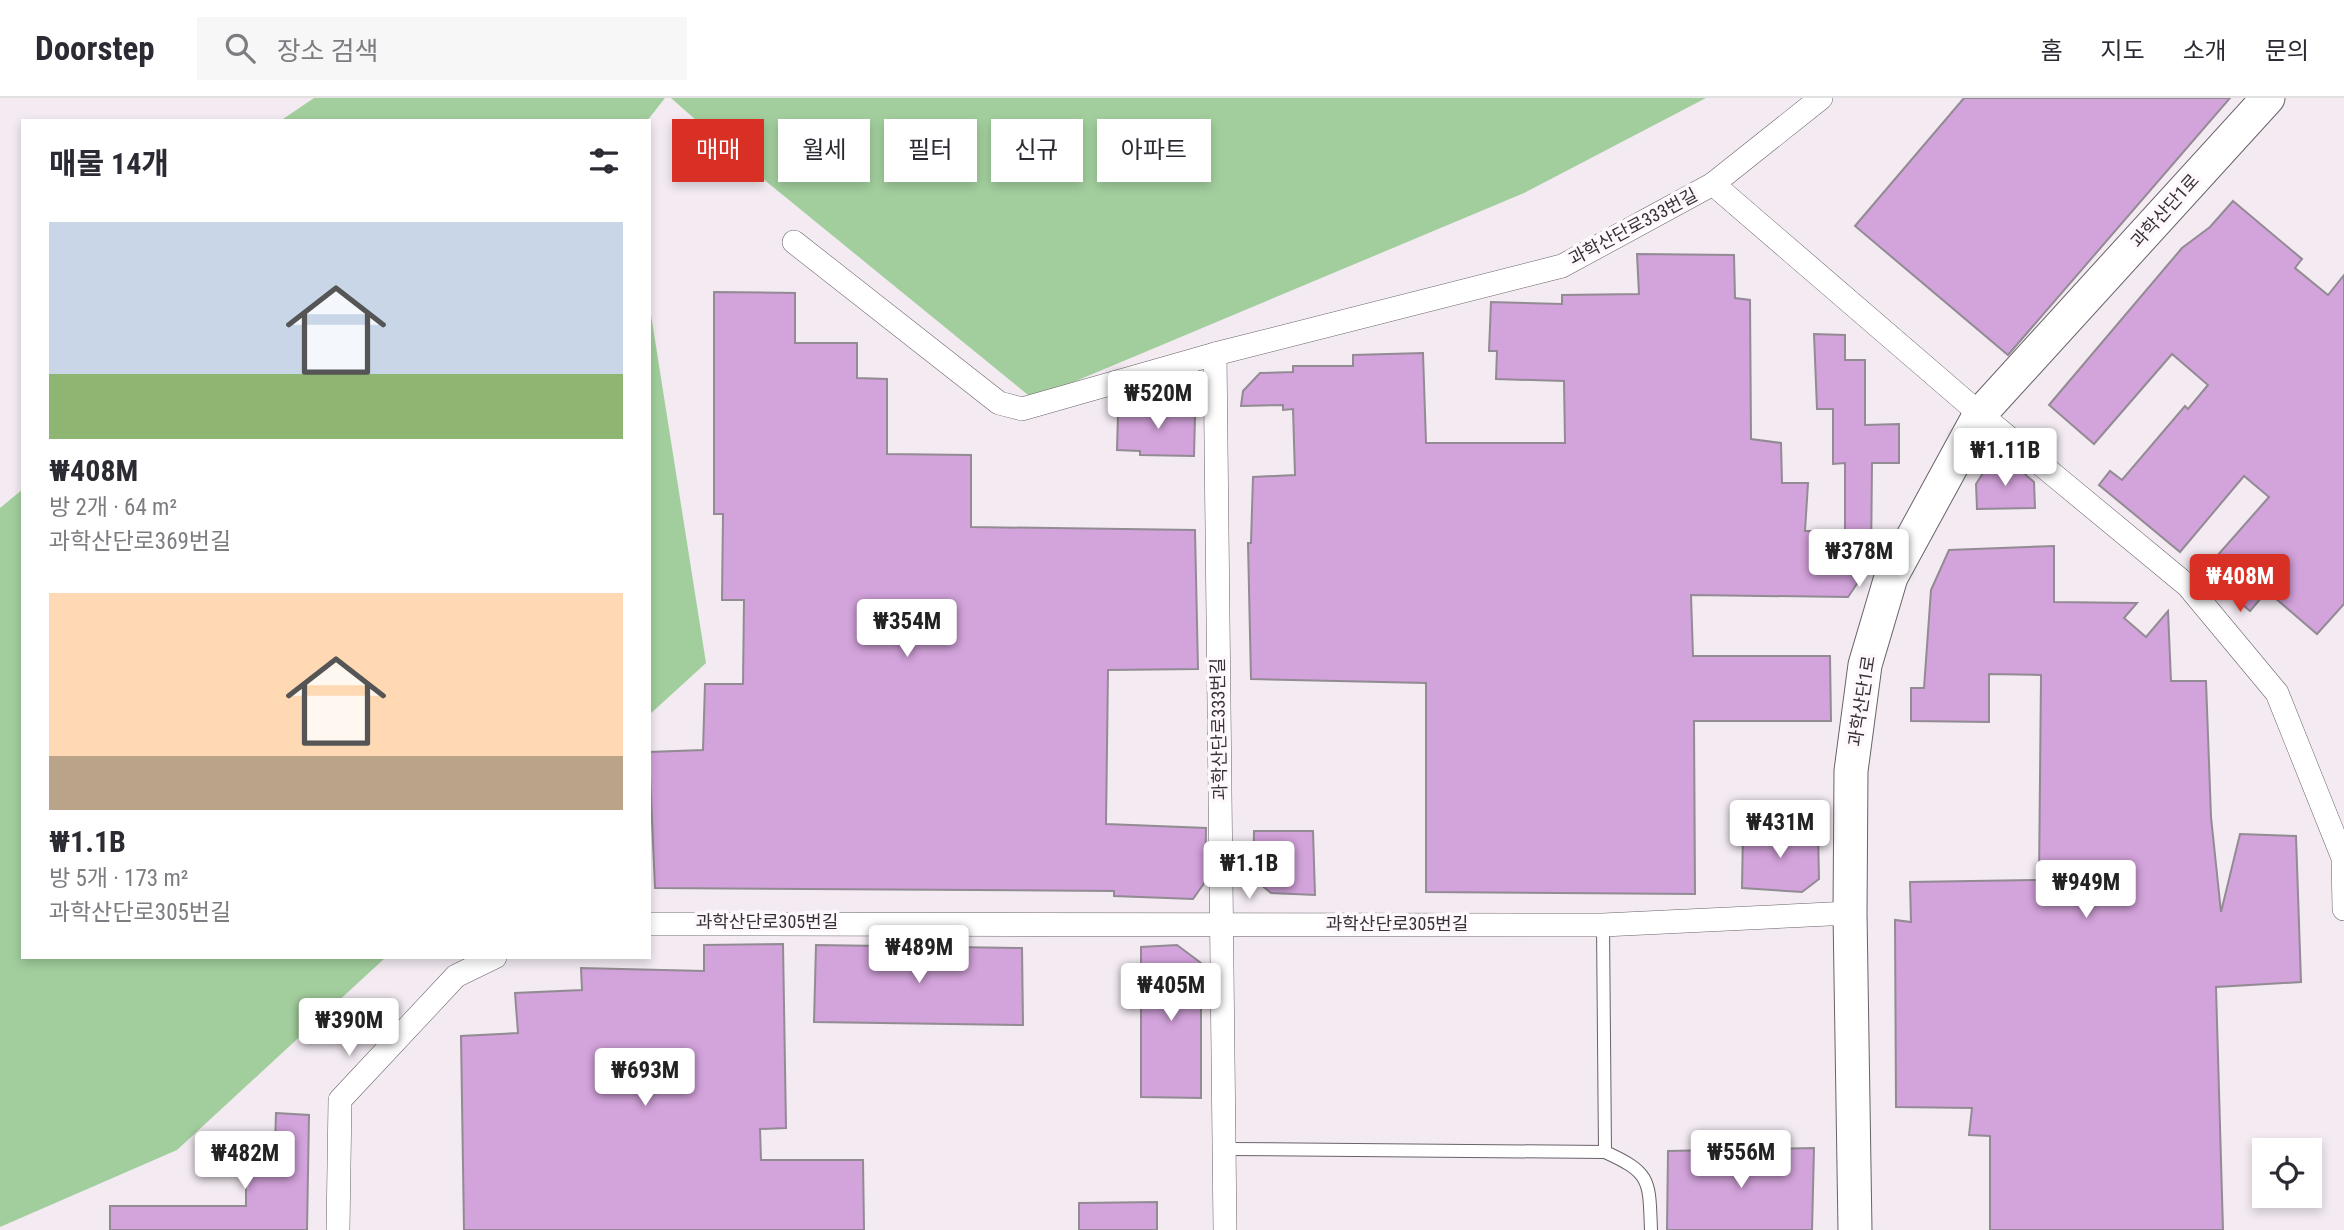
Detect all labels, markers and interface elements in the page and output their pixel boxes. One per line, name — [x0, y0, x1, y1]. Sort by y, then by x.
search box — [197, 17, 687, 80]
text: Doorstep — [35, 29, 155, 68]
icon: search — [221, 29, 259, 67]
text: 장소 검색 — [277, 36, 378, 66]
text: 홈 — [2040, 37, 2062, 65]
text: 지도 — [2100, 37, 2145, 65]
text: 소개 — [2183, 37, 2227, 65]
text: 문의 — [2265, 37, 2309, 65]
chip: 매매 — [672, 119, 764, 182]
chip: 월세 — [778, 119, 870, 182]
chip: 필터 — [884, 119, 977, 182]
chip: 신규 — [991, 119, 1083, 182]
chip: 아파트 — [1097, 119, 1211, 182]
icon: filters — [585, 142, 623, 180]
text: 매물 14개 — [49, 146, 169, 181]
street label: 과학산단1로 — [2126, 170, 2203, 252]
street label: 과학산단로333번길 — [1565, 184, 1701, 269]
icon: home — [273, 267, 399, 393]
pin: ₩520M — [1109, 372, 1207, 431]
text: ₩520M — [1124, 380, 1192, 407]
pin: ₩1.11B — [1948, 428, 2062, 488]
text: ₩1.11B — [1970, 437, 2040, 464]
text: ₩408M — [49, 453, 138, 488]
text: 방 2개 · 64 m² — [49, 494, 177, 521]
text: 과학산단로369번길 — [49, 528, 231, 555]
pin: ₩378M — [1810, 530, 1908, 589]
text: ₩378M — [1825, 538, 1893, 565]
pin: ₩408M — [2191, 554, 2289, 614]
text: ₩408M — [2206, 563, 2274, 590]
pin: ₩354M — [858, 600, 956, 659]
text: ₩354M — [873, 608, 941, 635]
icon: home — [273, 638, 399, 764]
street label: 과학산단1로 — [1844, 654, 1879, 748]
street label: 과학산단로333번길 — [1207, 658, 1230, 800]
pin: ₩431M — [1731, 800, 1829, 860]
text: ₩431M — [1746, 809, 1814, 836]
text: ₩1.1B — [49, 824, 126, 859]
pin: ₩1.1B — [1200, 842, 1298, 901]
text: ₩1.1B — [1220, 850, 1279, 877]
pin: ₩949M — [2037, 860, 2135, 920]
text: 방 5개 · 173 m² — [49, 865, 188, 892]
text: ₩949M — [2052, 869, 2120, 896]
text: 과학산단로305번길 — [49, 899, 231, 926]
street label: 과학산단로305번길 — [696, 911, 838, 932]
street label: 과학산단로305번길 — [1326, 913, 1468, 934]
pin: ₩489M — [870, 926, 968, 985]
text: ₩489M — [885, 934, 953, 961]
pin: ₩405M — [1122, 964, 1220, 1023]
text: ₩405M — [1137, 972, 1205, 999]
pin: ₩390M — [300, 998, 398, 1058]
text: ₩390M — [315, 1007, 383, 1034]
pin: ₩693M — [596, 1048, 694, 1108]
text: ₩693M — [611, 1057, 679, 1084]
pin: ₩556M — [1692, 1130, 1790, 1190]
pin: ₩482M — [196, 1132, 294, 1191]
map controls — [2252, 1138, 2322, 1208]
button: locate — [2252, 1138, 2322, 1208]
text: ₩556M — [1707, 1139, 1775, 1166]
text: ₩482M — [211, 1140, 279, 1167]

